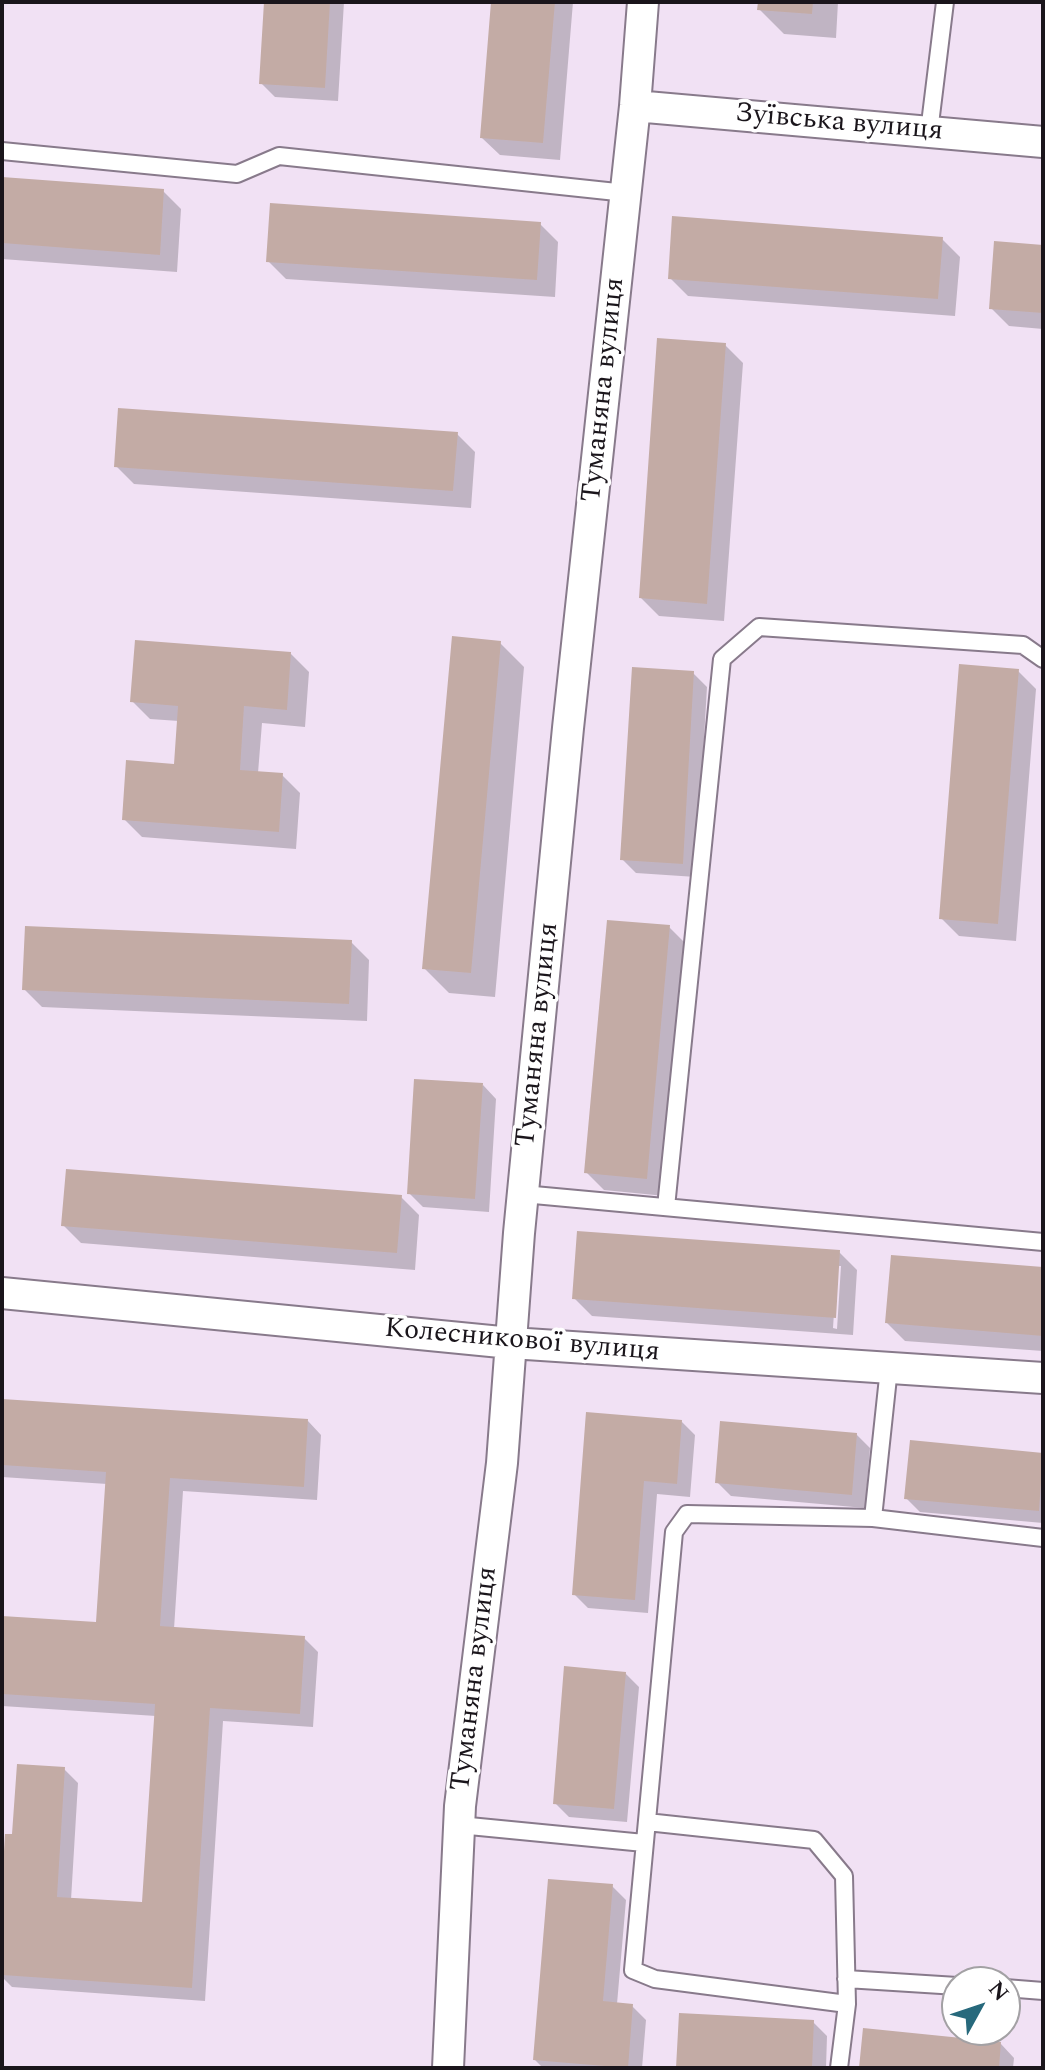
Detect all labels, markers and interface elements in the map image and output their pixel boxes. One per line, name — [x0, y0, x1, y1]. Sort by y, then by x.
street label: Зуївська вулиця — [734, 98, 944, 150]
street label: Туманяна вулиця — [576, 276, 634, 504]
street label: Туманяна вулиця — [510, 921, 568, 1149]
street label: Колесникової вулиця — [383, 1313, 661, 1371]
street label: Туманяна вулиця — [446, 1565, 506, 1793]
north arrow — [941, 1966, 1021, 2046]
text: N — [980, 1974, 1017, 2009]

